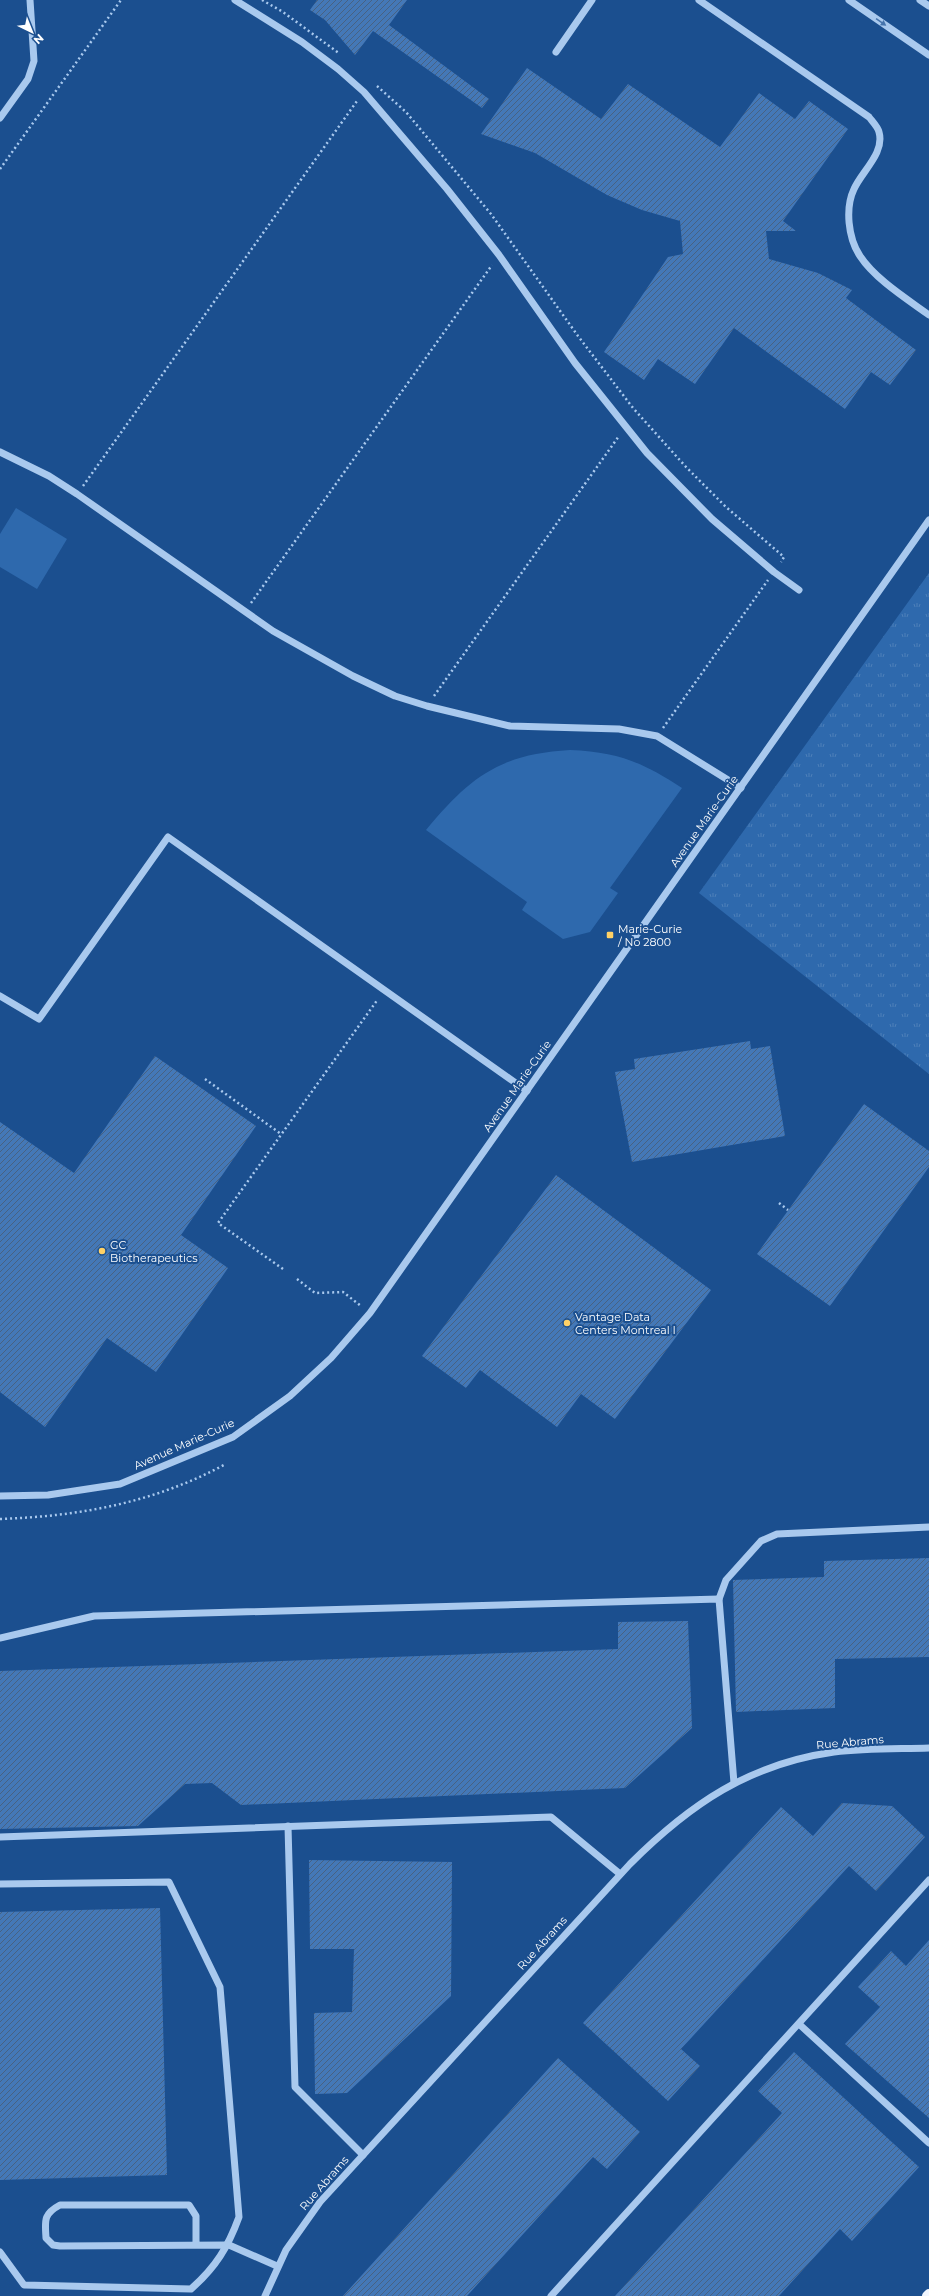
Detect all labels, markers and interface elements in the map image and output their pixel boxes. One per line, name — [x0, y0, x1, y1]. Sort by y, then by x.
north arrow — [12, 12, 52, 52]
one-way arrow — [876, 18, 886, 26]
text: N — [31, 31, 47, 47]
street label: Avenue Marie-Curie — [667, 772, 741, 870]
place label: Marie-Curie / No 2800 — [617, 922, 683, 949]
marker: Marie-Curie / No 2800 — [605, 930, 615, 940]
street label: Avenue Marie-Curie — [480, 1037, 554, 1135]
place label: GC Biotherapeutics — [110, 1238, 198, 1265]
marker: GC Biotherapeutics — [97, 1246, 107, 1256]
place label: Vantage Data Centers Montreal I — [575, 1310, 676, 1337]
marker: Vantage Data Centers Montreal I — [562, 1318, 572, 1328]
street label: Avenue Marie-Curie — [132, 1415, 237, 1472]
street label: Rue Abrams — [816, 1732, 885, 1752]
street label: Rue Abrams — [514, 1913, 570, 1973]
street label: Rue Abrams — [297, 2152, 352, 2213]

